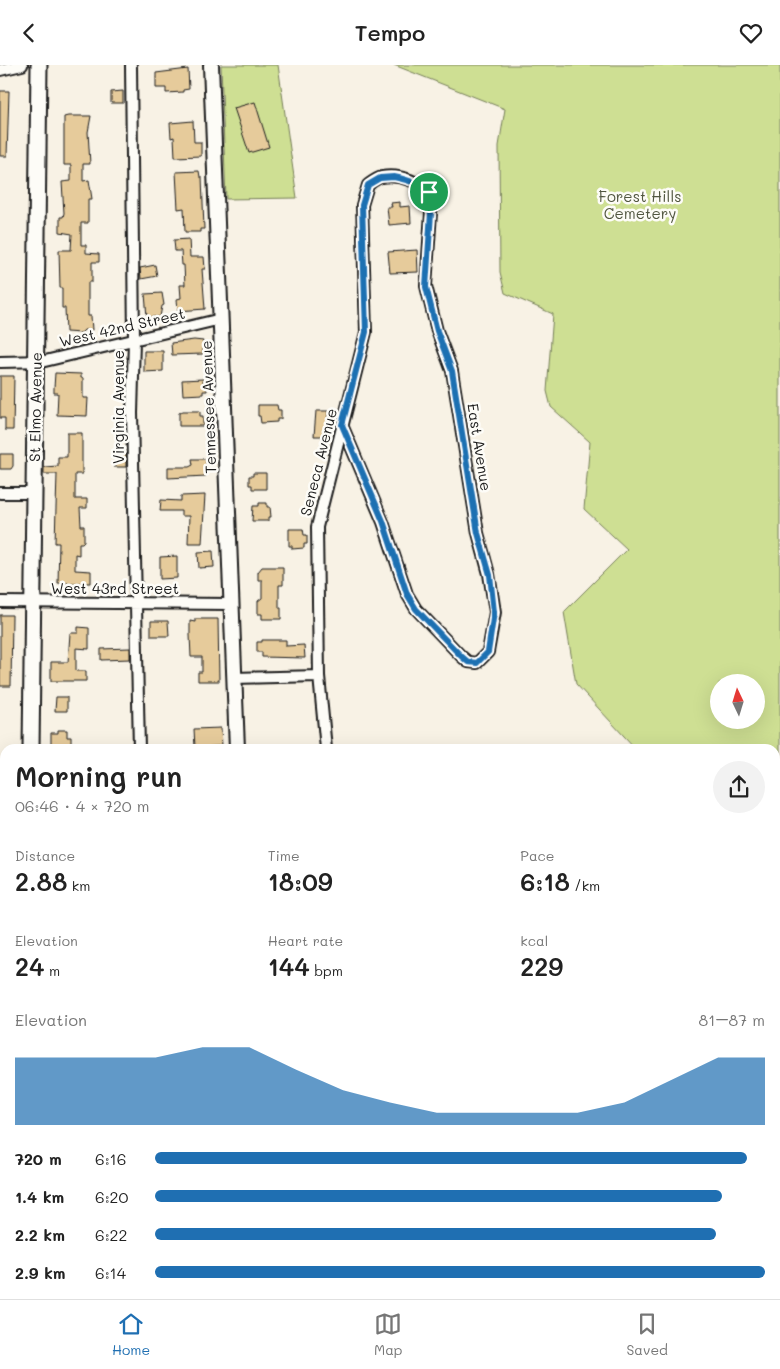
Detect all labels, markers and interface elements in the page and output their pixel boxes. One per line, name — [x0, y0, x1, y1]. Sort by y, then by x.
text: Tempo — [355, 18, 425, 47]
icon: back — [15, 19, 43, 47]
icon: heart — [737, 19, 765, 47]
pin — [408, 171, 450, 213]
icon: arrive — [415, 178, 443, 206]
park label: Forest Hills Cemetery — [599, 186, 681, 223]
street label: West 42nd Street — [57, 303, 187, 351]
street label: Tennessee Avenue — [196, 340, 220, 474]
street label: Virginia Avenue — [108, 350, 128, 464]
street label: St Elmo Avenue — [24, 352, 46, 462]
street label: East Avenue — [463, 402, 497, 492]
street label: Seneca Avenue — [295, 406, 341, 518]
street label: West 43rd Street — [51, 578, 179, 598]
north arrow — [710, 674, 765, 729]
map controls — [710, 674, 765, 729]
text: Morning run — [15, 758, 182, 794]
button: share — [713, 761, 765, 813]
text: 06:46 · 4 × 720 m — [15, 795, 150, 816]
text: Distance — [15, 846, 75, 865]
text: Time — [268, 846, 300, 865]
text: Pace — [520, 846, 555, 865]
text: 2.88 — [15, 865, 67, 897]
text: 18:09 — [268, 865, 333, 897]
text: 6:18 — [520, 865, 570, 897]
text: km — [67, 876, 90, 895]
text: /km — [570, 876, 600, 895]
text: Elevation — [15, 931, 78, 950]
text: Heart rate — [268, 931, 343, 950]
text: kcal — [520, 931, 548, 950]
text: 24 — [15, 950, 44, 982]
text: 144 — [268, 950, 310, 982]
text: 229 — [520, 950, 563, 982]
text: m — [44, 961, 60, 980]
text: bpm — [310, 961, 343, 980]
text: Elevation — [15, 1009, 87, 1030]
text: 81–87 m — [699, 1009, 765, 1030]
text: 720 m — [15, 1148, 62, 1169]
text: 6:16 — [95, 1148, 126, 1169]
text: 1.4 km — [15, 1186, 64, 1207]
text: 6:20 — [95, 1186, 128, 1207]
text: 2.2 km — [15, 1224, 65, 1245]
text: 6:22 — [95, 1224, 127, 1245]
text: 2.9 km — [15, 1262, 66, 1283]
text: 6:14 — [95, 1262, 126, 1283]
tab: Home — [112, 1310, 150, 1359]
tab: Map — [374, 1310, 403, 1359]
tab: Saved — [626, 1310, 668, 1359]

